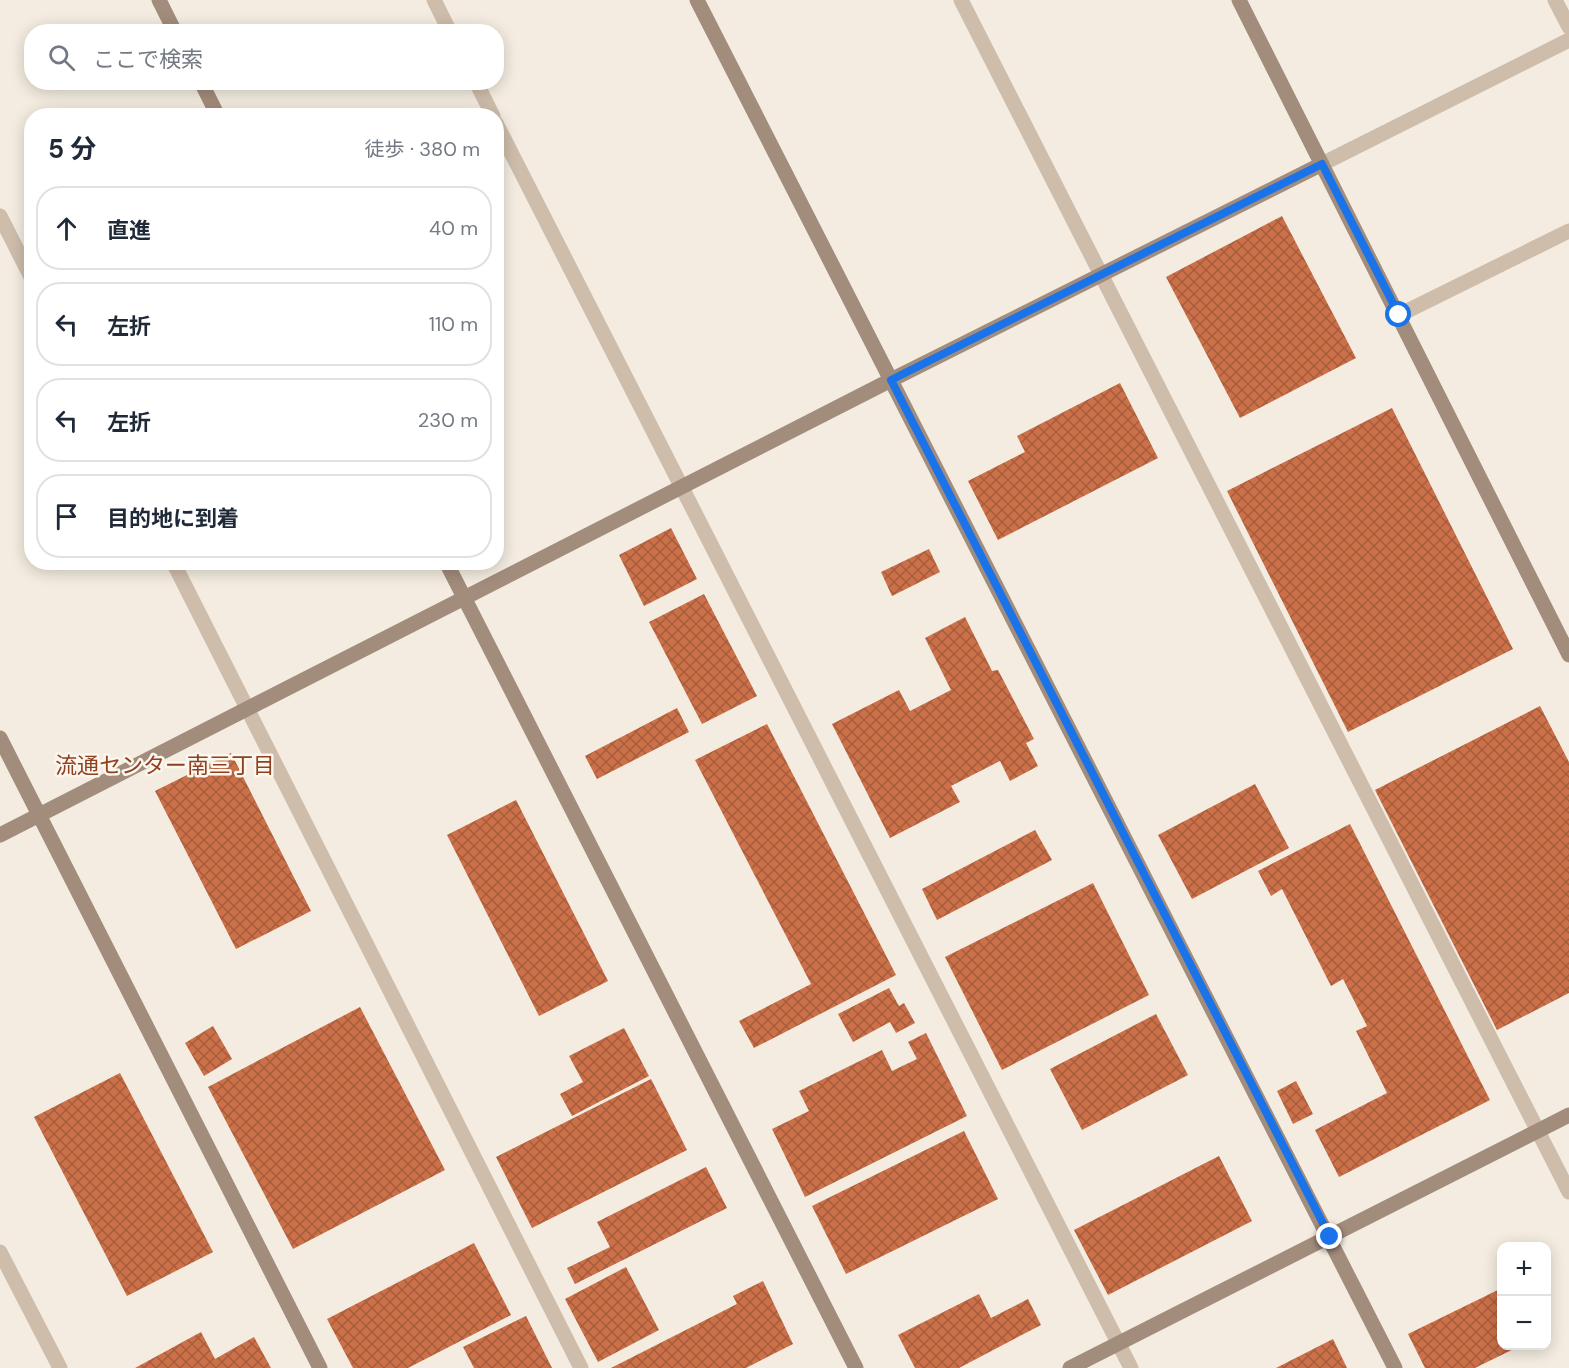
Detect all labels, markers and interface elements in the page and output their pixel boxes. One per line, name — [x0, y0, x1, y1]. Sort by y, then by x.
search box — [24, 24, 504, 90]
icon: search — [45, 41, 78, 74]
text: ここで検索 — [93, 45, 203, 74]
text: 5 分 — [48, 132, 96, 166]
text: 徒歩 · 380 m — [365, 136, 480, 162]
icon: ahead — [50, 212, 83, 245]
text: 40 m — [429, 215, 478, 241]
text: 直進 — [107, 216, 151, 245]
route start — [1385, 301, 1411, 327]
icon: left — [50, 308, 83, 341]
text: 110 m — [429, 311, 478, 337]
text: 左折 — [107, 312, 151, 341]
icon: left — [50, 404, 83, 437]
text: 230 m — [418, 407, 478, 433]
text: 左折 — [107, 408, 151, 437]
icon: arrive — [50, 500, 83, 533]
text: 目的地に到着 — [107, 504, 239, 533]
district label: 流通センター南三丁目 — [55, 751, 275, 780]
route end — [1316, 1223, 1342, 1249]
map controls — [1497, 1242, 1551, 1350]
button: + — [1497, 1242, 1551, 1296]
button: − — [1497, 1296, 1551, 1350]

